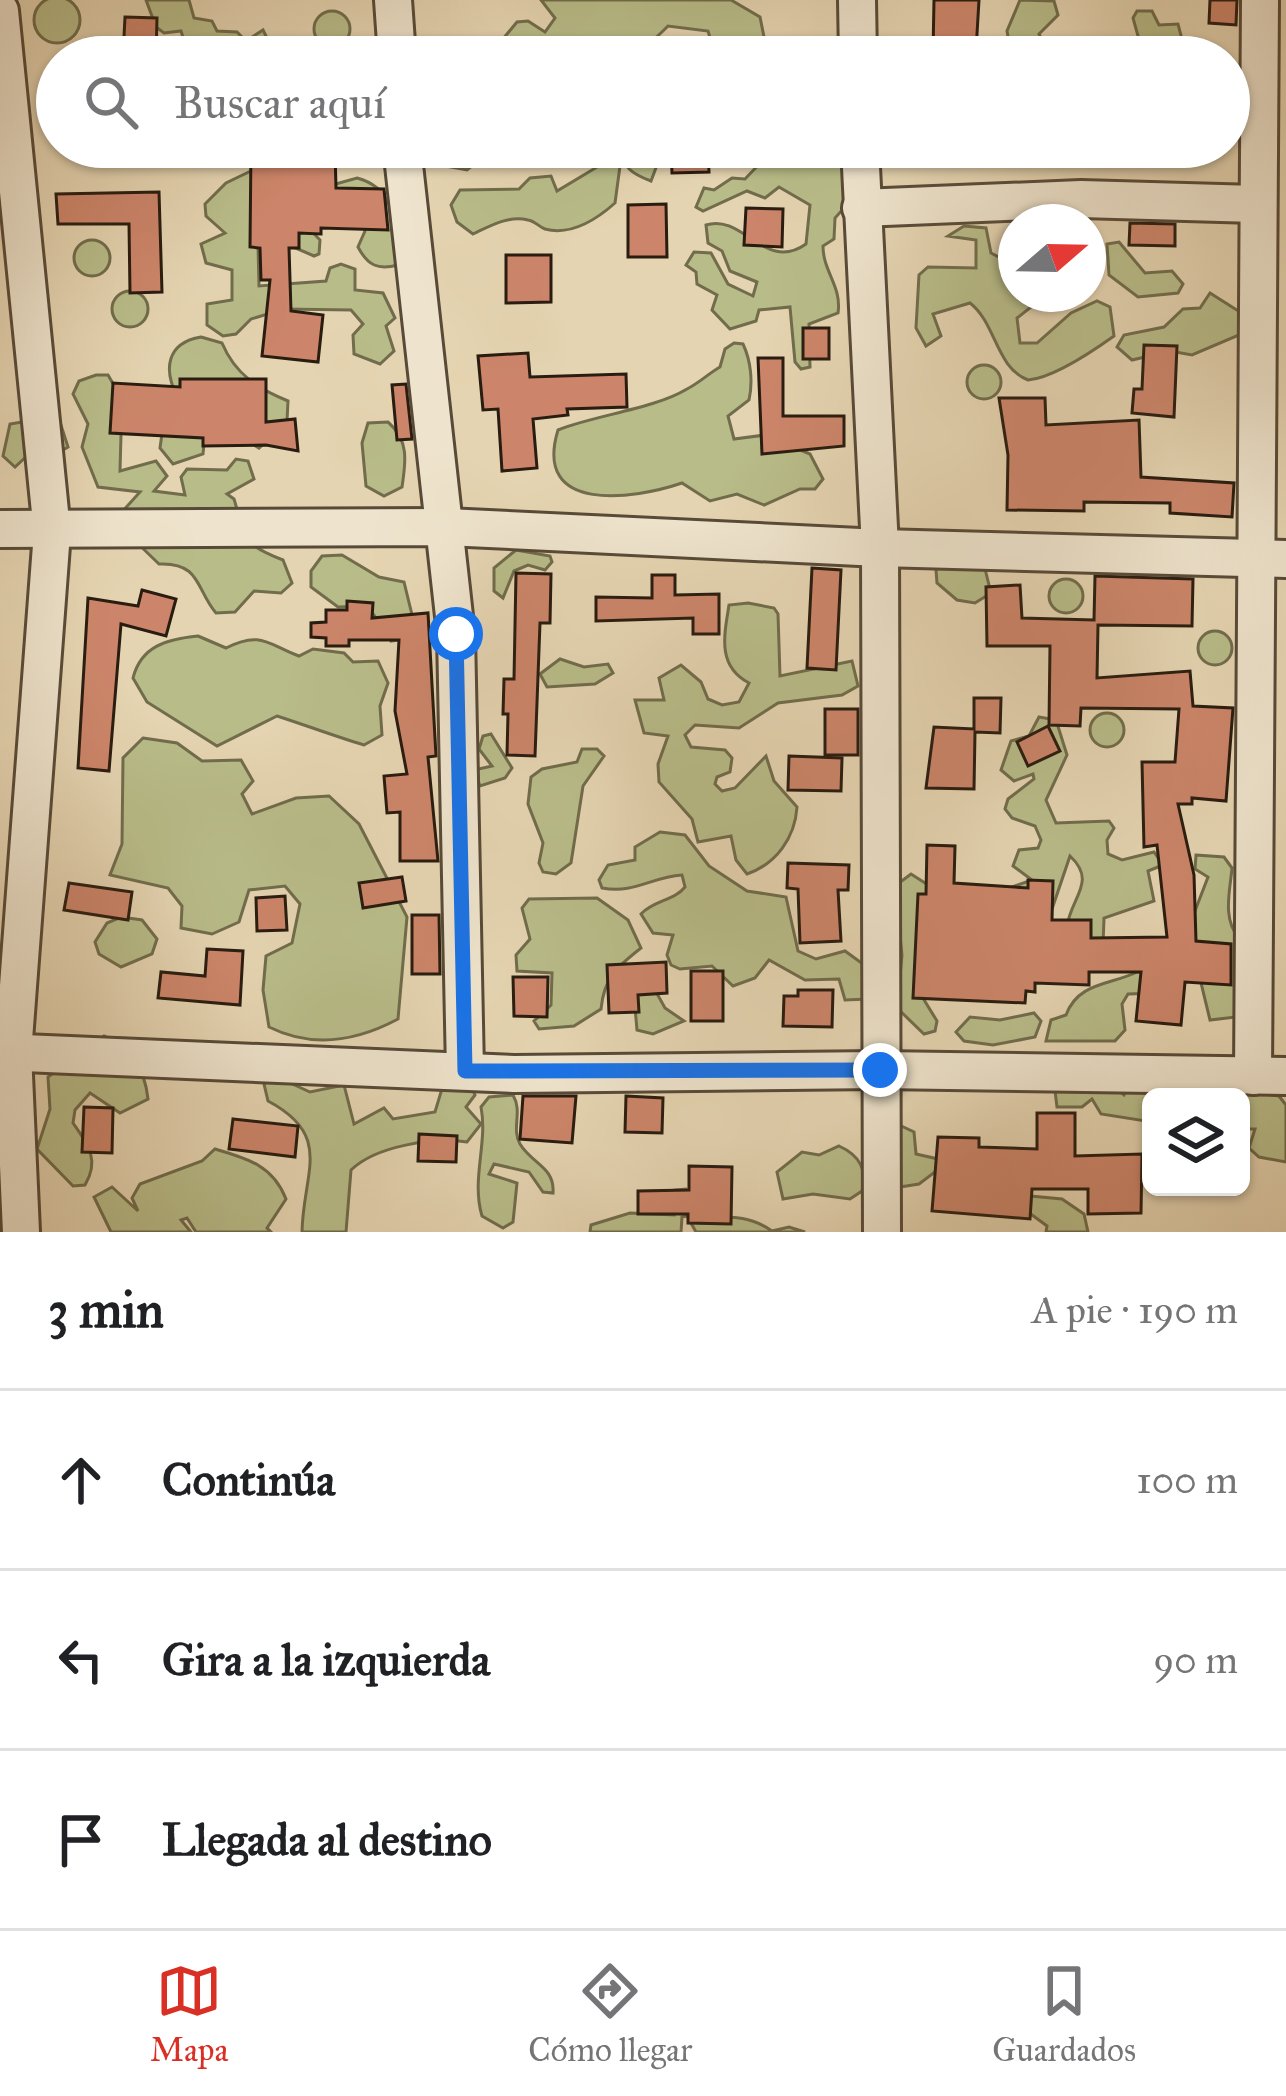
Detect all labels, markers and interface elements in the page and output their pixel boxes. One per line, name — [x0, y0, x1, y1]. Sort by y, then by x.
search box — [36, 36, 1250, 168]
icon: search — [78, 69, 144, 135]
text: Buscar aquí — [174, 75, 386, 130]
north arrow — [998, 204, 1106, 312]
route start — [429, 607, 483, 661]
route end — [853, 1043, 907, 1097]
map controls — [1142, 1088, 1250, 1196]
button: layers — [1142, 1088, 1250, 1196]
text: 3 min — [48, 1279, 164, 1341]
text: A pie · 190 m — [1032, 1286, 1238, 1334]
icon: ahead — [48, 1447, 114, 1513]
text: Continúa — [162, 1452, 335, 1507]
text: 100 m — [1136, 1456, 1238, 1504]
icon: left — [48, 1627, 114, 1693]
text: Gira a la izquierda — [162, 1632, 490, 1687]
text: 90 m — [1153, 1636, 1238, 1684]
icon: arrive — [48, 1807, 114, 1873]
text: Llegada al destino — [162, 1812, 492, 1867]
tab: Mapa — [150, 1958, 228, 2070]
tab: Cómo llegar — [528, 1958, 692, 2070]
tab: Guardados — [992, 1958, 1136, 2070]

